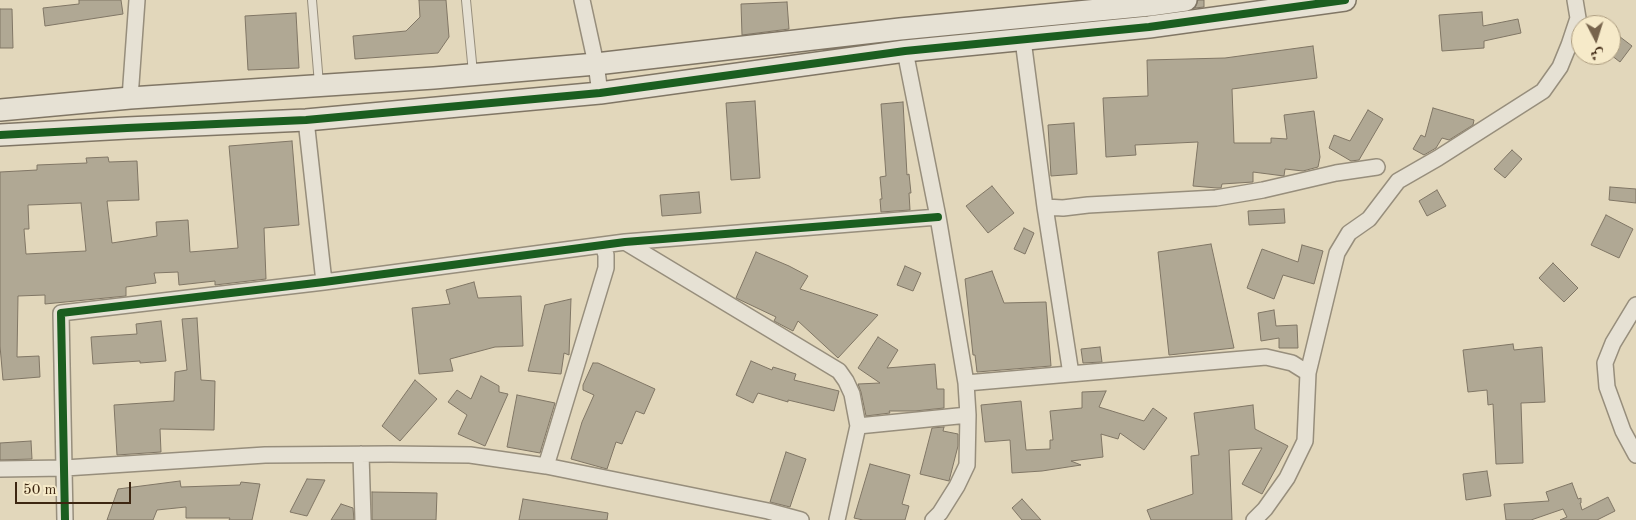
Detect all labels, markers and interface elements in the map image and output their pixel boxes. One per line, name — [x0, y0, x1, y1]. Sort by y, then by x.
north arrow — [1571, 15, 1621, 65]
text: ش — [1590, 46, 1605, 62]
scale bar — [18, 472, 134, 504]
text: 50 m — [23, 483, 57, 498]

